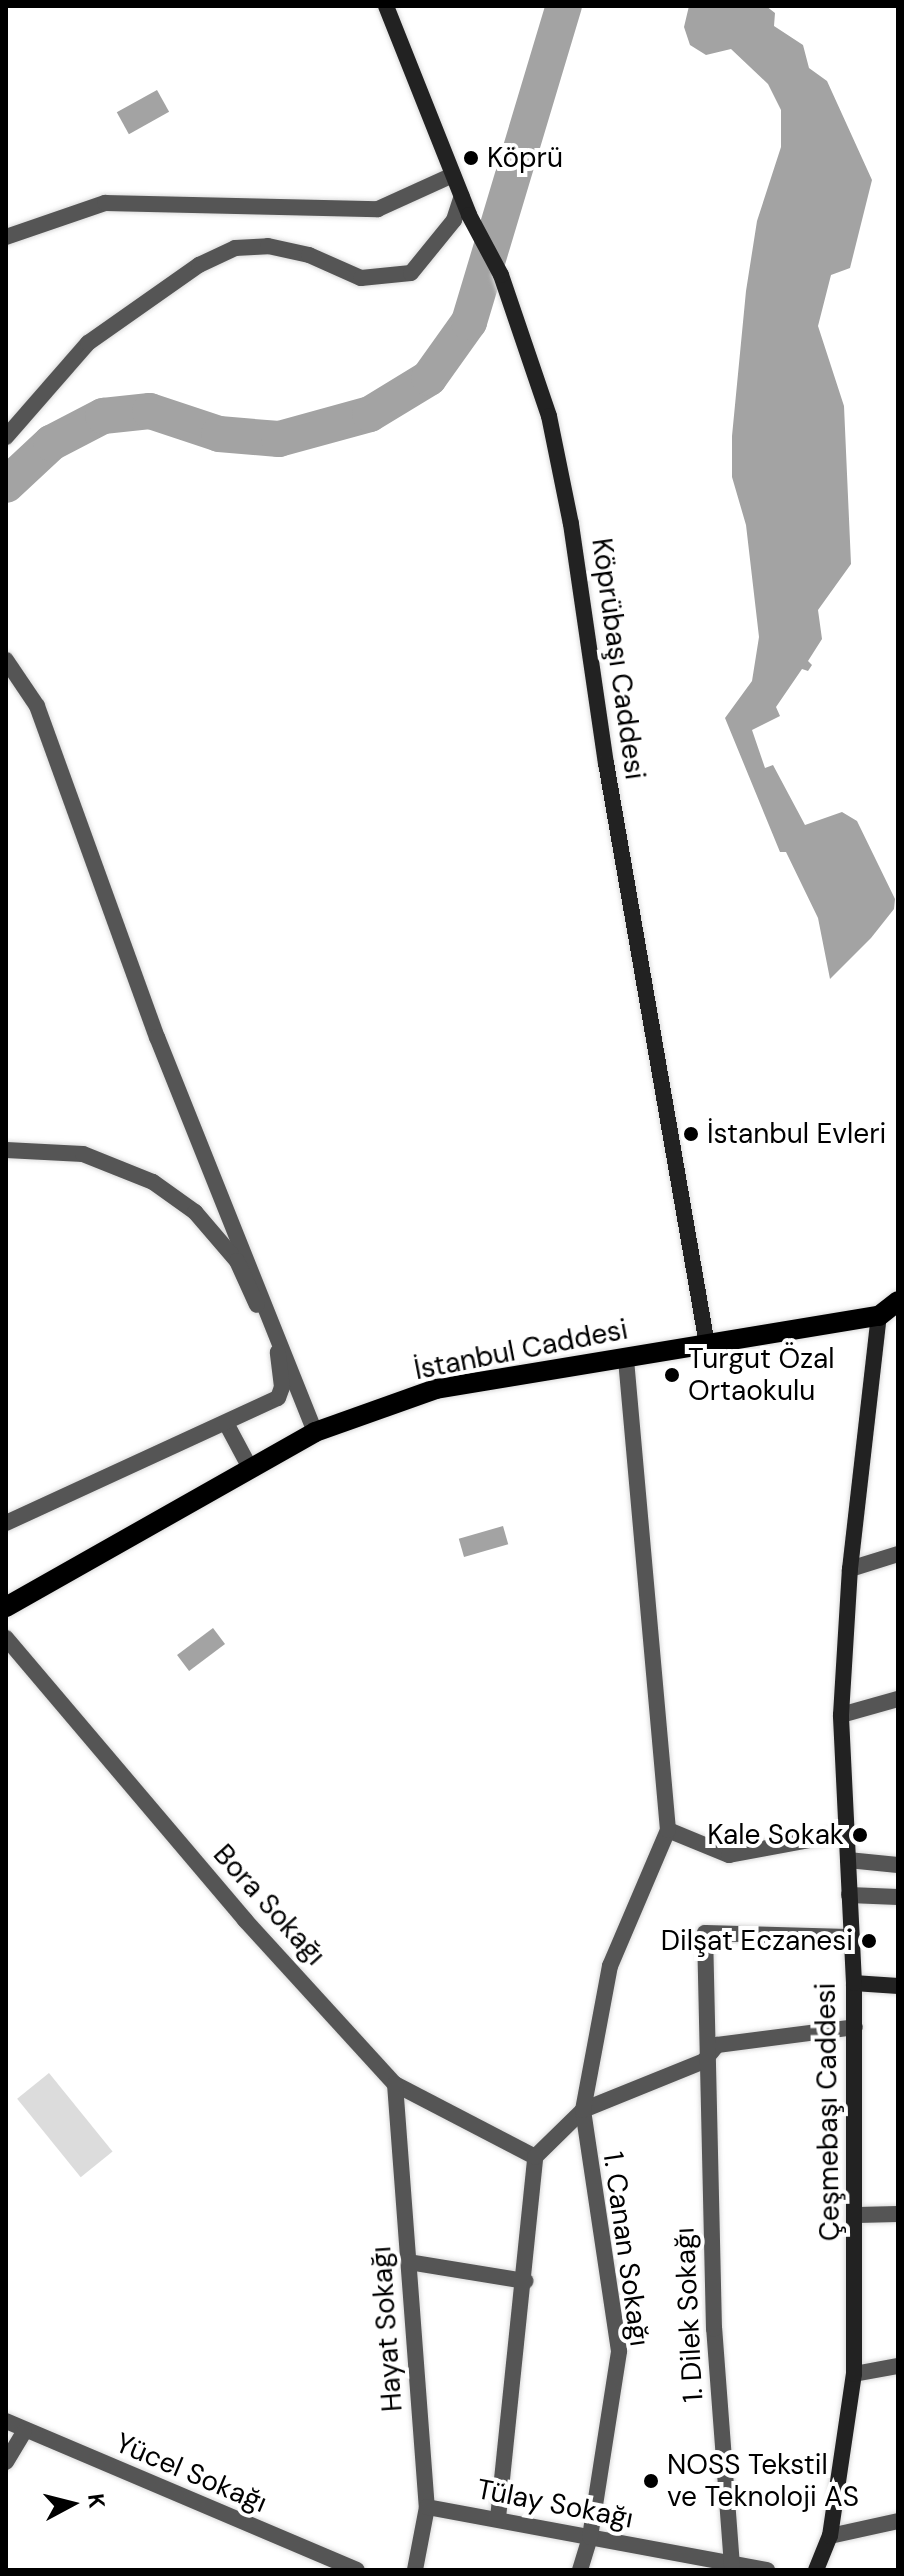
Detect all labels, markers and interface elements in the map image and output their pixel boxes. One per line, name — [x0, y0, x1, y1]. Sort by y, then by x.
place label: Köprü — [487, 141, 563, 175]
marker: Köprü — [462, 149, 480, 167]
street label: Köprübaşı Caddesi — [584, 536, 652, 782]
place label: İstanbul Evleri — [707, 1117, 886, 1151]
marker: İstanbul Evleri — [682, 1125, 700, 1143]
street label: İstanbul Caddesi — [411, 1313, 631, 1387]
place label: Turgut Özal Ortaokulu — [688, 1342, 834, 1408]
marker: Turgut Özal Ortaokulu — [663, 1366, 681, 1384]
place label: Kale Sokak — [707, 1818, 844, 1852]
marker: Kale Sokak — [851, 1826, 869, 1844]
street label: Bora Sokağı — [206, 1838, 332, 1972]
place label: Dilşat Eczanesi — [661, 1924, 853, 1958]
marker: Dilşat Eczanesi — [860, 1932, 878, 1950]
street label: Çeşmebaşı Caddesi — [809, 1982, 847, 2242]
street label: 1. Canan Sokağı — [596, 2150, 656, 2348]
street label: 1. Dilek Sokağı — [668, 2227, 710, 2403]
street label: Hayat Sokağı — [364, 2245, 410, 2413]
street label: Yücel Sokağı — [110, 2426, 272, 2520]
place label: NOSS Tekstil ve Teknoloji AS — [667, 2448, 859, 2514]
north arrow — [32, 2464, 112, 2544]
street label: Tülay Sokağı — [474, 2472, 636, 2536]
marker: NOSS Tekstil ve Teknoloji AS — [642, 2472, 660, 2490]
text: K — [81, 2492, 112, 2510]

